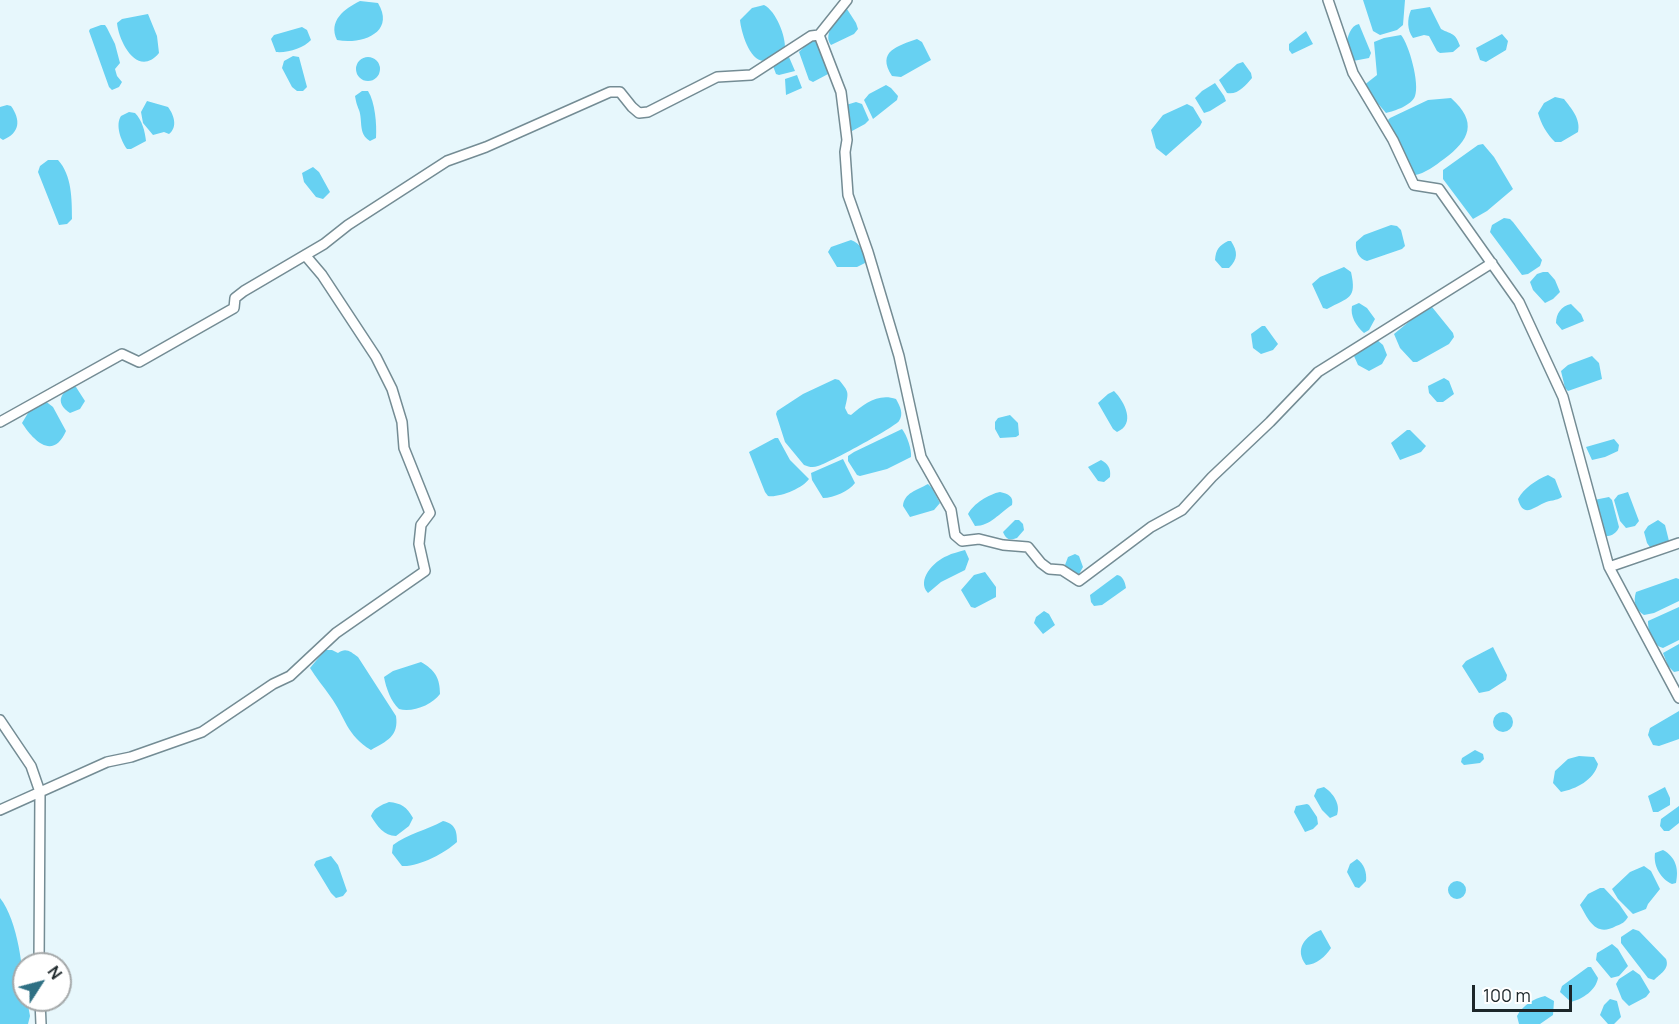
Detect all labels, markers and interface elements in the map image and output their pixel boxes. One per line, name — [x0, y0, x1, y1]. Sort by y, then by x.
north arrow — [12, 952, 72, 1012]
text: N — [43, 961, 67, 984]
scale bar — [1475, 973, 1576, 1011]
text: 100 m — [1483, 983, 1531, 1007]

